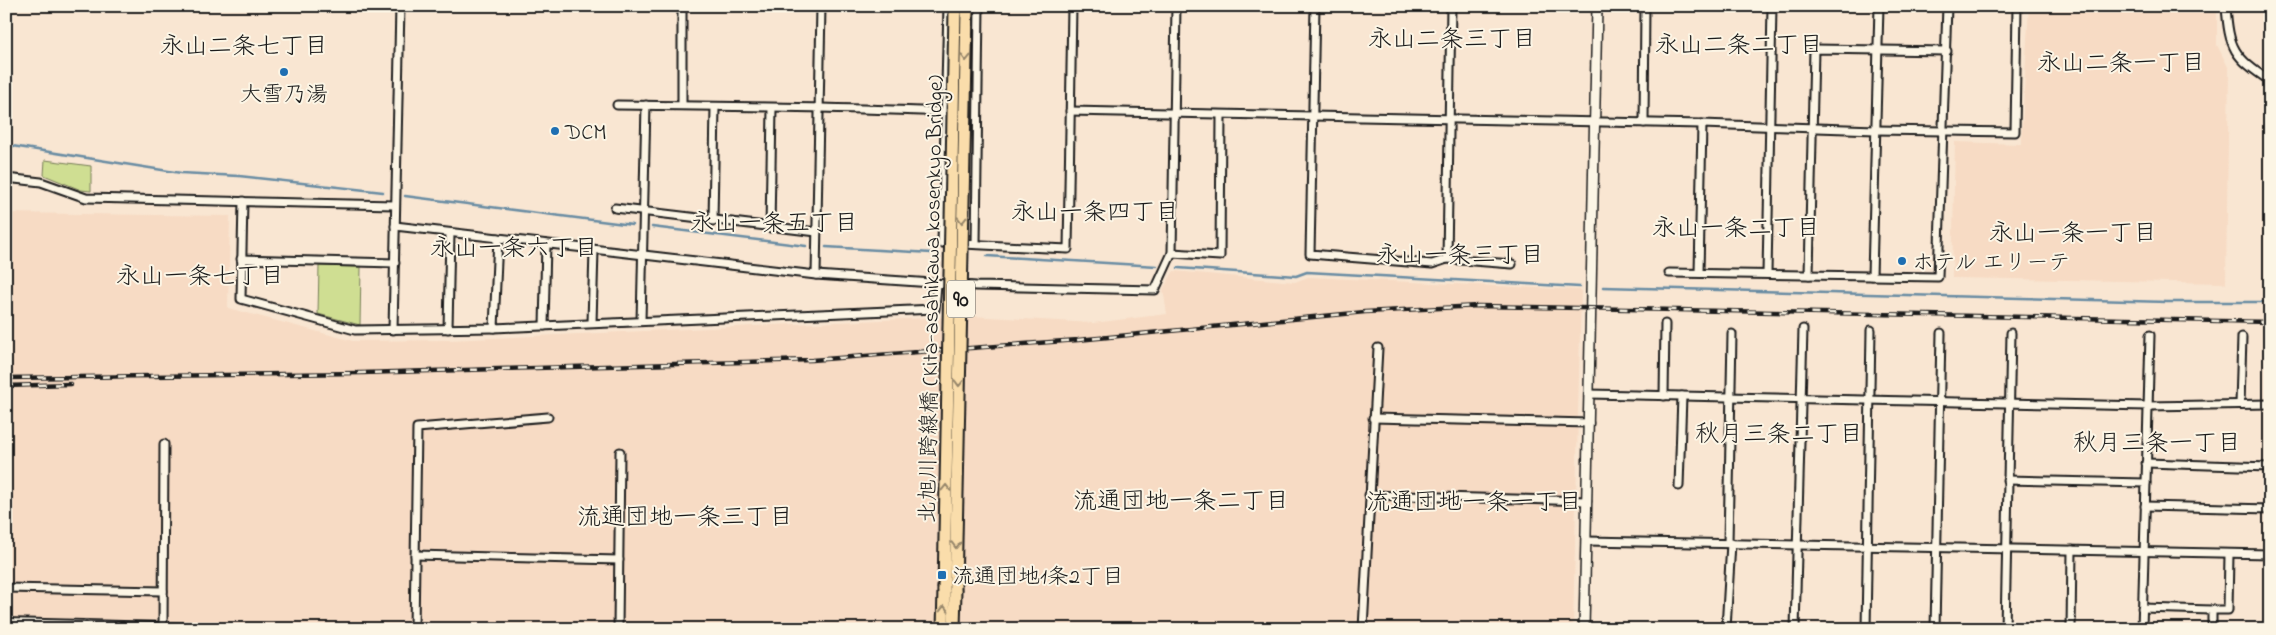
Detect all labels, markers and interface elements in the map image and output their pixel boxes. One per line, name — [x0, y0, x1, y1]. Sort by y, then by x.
district label: 永山二条三丁目 — [1368, 23, 1536, 58]
district label: 永山二条二丁目 — [1655, 29, 1823, 64]
district label: 永山二条七丁目 — [160, 30, 328, 65]
district label: 永山二条一丁目 — [2037, 47, 2205, 82]
one-way arrow — [961, 54, 971, 62]
marker: 大雪乃湯 — [278, 66, 290, 78]
street label: 北旭川跨線橋 (Kita-asahikawa kosenkyo Bridge) — [913, 75, 954, 523]
place label: 大雪乃湯 — [240, 80, 328, 112]
place label: DCM — [564, 118, 607, 150]
marker: DCM — [549, 125, 561, 137]
district label: 永山一条四丁目 — [1011, 196, 1179, 231]
district label: 永山一条五丁目 — [690, 207, 858, 242]
district label: 永山一条二丁目 — [1652, 212, 1820, 247]
one-way arrow — [957, 217, 968, 225]
district label: 永山一条一丁目 — [1989, 217, 2157, 252]
district label: 永山一条六丁目 — [430, 232, 598, 267]
district label: 永山一条三丁目 — [1376, 239, 1544, 274]
place label: ホテル エリーテ — [1912, 248, 2071, 280]
marker: ホテル エリーテ — [1896, 255, 1908, 267]
district label: 永山一条七丁目 — [116, 260, 284, 295]
road number: 90 — [947, 280, 975, 318]
one-way arrow — [954, 379, 964, 387]
district label: 秋月三条二丁目 — [1695, 418, 1863, 453]
district label: 秋月三条一丁目 — [2073, 427, 2241, 462]
one-way arrow — [941, 484, 951, 492]
district label: 流通団地一条二丁目 — [1073, 485, 1289, 520]
district label: 流通団地一条一丁目 — [1366, 486, 1582, 521]
district label: 流通団地一条三丁目 — [577, 501, 793, 536]
one-way arrow — [950, 541, 961, 549]
place label: 流通団地1条2丁目 — [952, 562, 1124, 594]
marker: 流通団地1条2丁目 — [936, 569, 948, 581]
one-way arrow — [938, 605, 949, 613]

